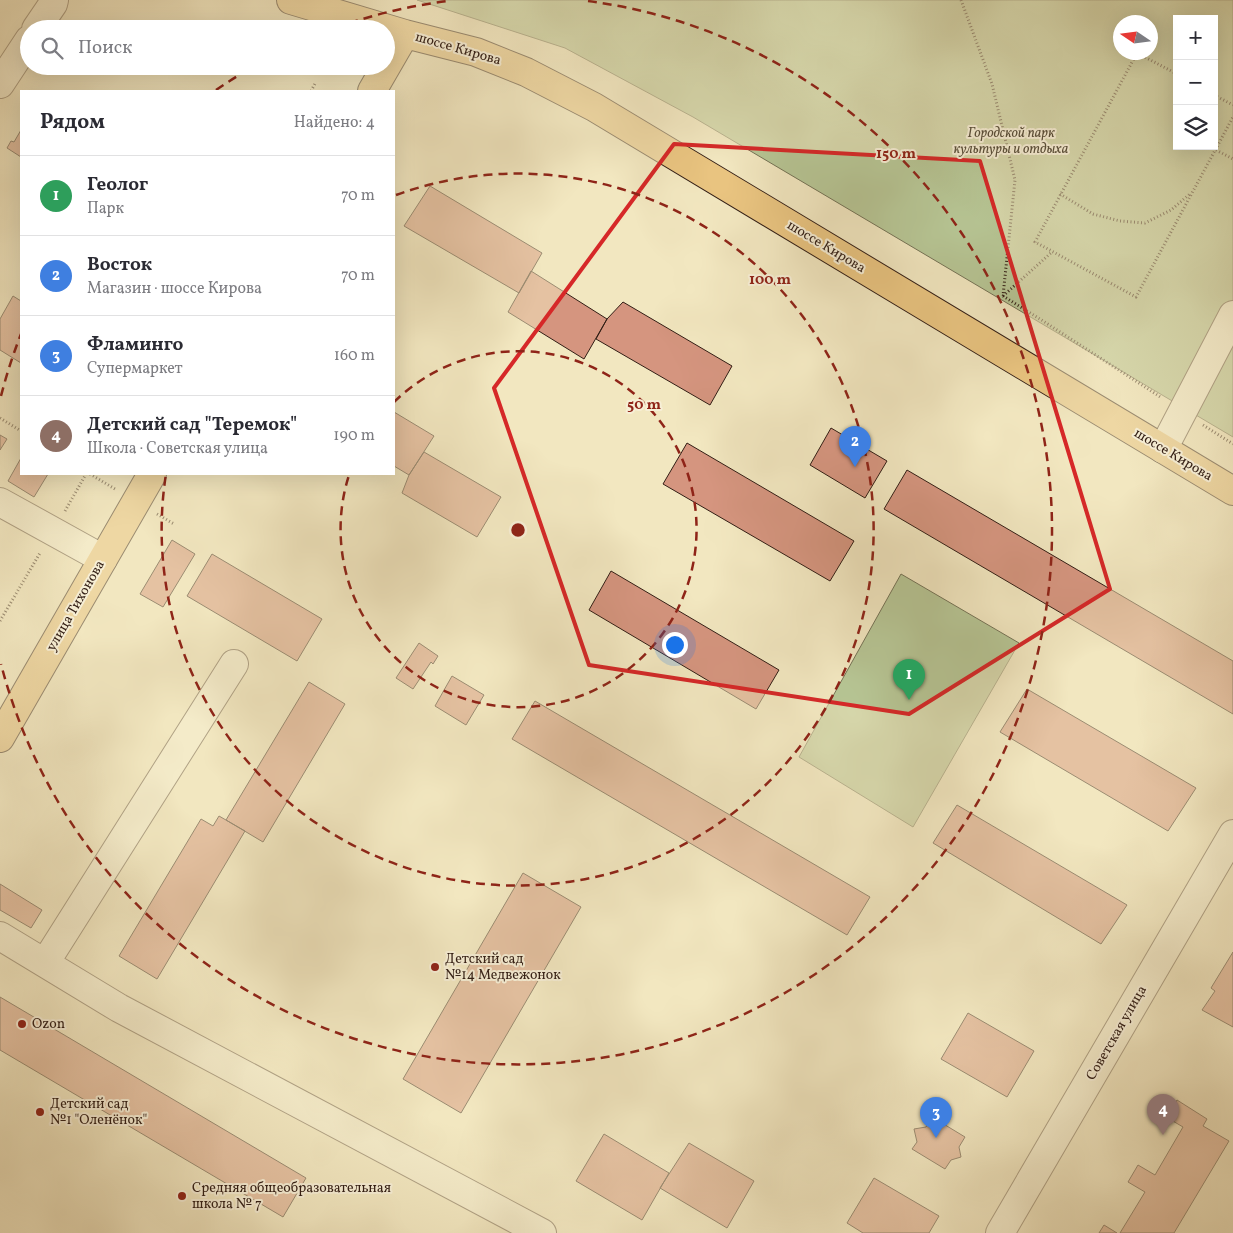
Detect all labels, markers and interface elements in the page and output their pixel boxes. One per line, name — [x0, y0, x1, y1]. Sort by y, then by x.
north arrow — [1113, 15, 1158, 60]
map controls — [1173, 15, 1218, 150]
button: + — [1173, 15, 1218, 60]
search box — [20, 20, 395, 75]
street label: шоссе Кирова — [413, 28, 503, 70]
icon: search — [38, 34, 66, 62]
text: Поиск — [78, 35, 132, 61]
button: − — [1173, 60, 1218, 105]
button: layers — [1173, 105, 1218, 150]
text: Рядом — [40, 108, 105, 137]
text: Найдено: 4 — [294, 112, 375, 134]
park label: Городской парк культуры и отдыха — [954, 124, 1069, 159]
text: 150 m — [876, 144, 916, 165]
text: Геолог — [87, 172, 148, 198]
text: 1 — [53, 185, 59, 207]
text: 70 m — [341, 185, 375, 207]
text: Парк — [87, 198, 124, 220]
street label: шоссе Кирова — [783, 216, 869, 278]
text: Восток — [87, 252, 152, 278]
text: 2 — [52, 265, 60, 287]
text: 70 m — [341, 265, 375, 287]
text: 100 m — [749, 270, 792, 291]
text: Магазин · шоссе Кирова — [87, 278, 262, 300]
text: Фламинго — [87, 332, 183, 358]
text: 3 — [52, 345, 60, 367]
text: 160 m — [334, 345, 375, 367]
text: Супермаркет — [87, 358, 183, 380]
text: 50 m — [627, 395, 661, 416]
text: Детский сад "Теремок" — [87, 412, 297, 438]
street label: шоссе Кирова — [1130, 424, 1216, 486]
text: 4 — [51, 425, 61, 447]
text: 190 m — [333, 425, 375, 447]
pin: 2 — [839, 426, 871, 467]
text: Школа · Советская улица — [87, 438, 268, 460]
centre of rings — [509, 521, 527, 539]
street label: улица Тихонова — [42, 557, 110, 655]
your location — [662, 632, 688, 658]
pin: 1 — [893, 659, 925, 700]
place label: Детский сад №14 Медвежонок — [445, 950, 561, 985]
marker: Детский сад №14 Медвежонок — [429, 961, 441, 973]
street label: Советская улица — [1082, 982, 1152, 1084]
place label: Ozon — [32, 1015, 65, 1034]
marker: Ozon — [16, 1018, 28, 1030]
pin: 4 — [1147, 1094, 1179, 1135]
place label: Детский сад №1 "Оленёнок" — [50, 1095, 147, 1130]
pin: 3 — [920, 1097, 952, 1138]
marker: Детский сад №1 "Оленёнок" — [34, 1106, 46, 1118]
place label: Cредняя общеобразовательная школа № 7 — [192, 1179, 391, 1214]
marker: Cредняя общеобразовательная школа № 7 — [176, 1190, 188, 1202]

